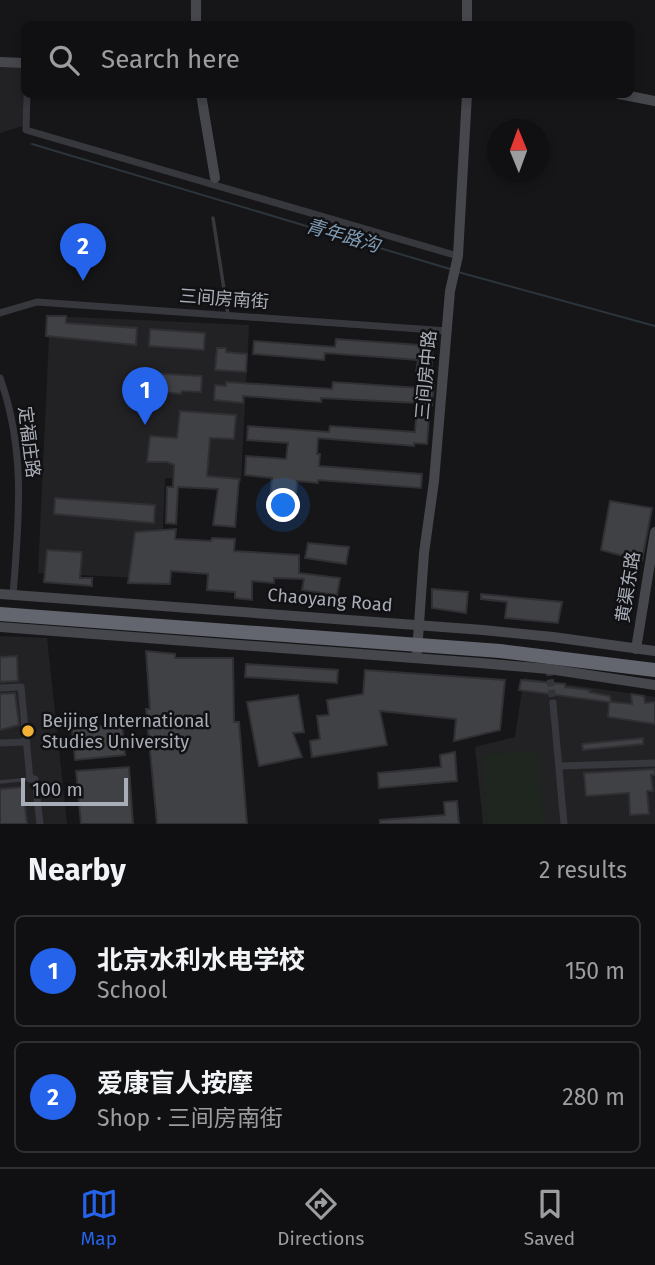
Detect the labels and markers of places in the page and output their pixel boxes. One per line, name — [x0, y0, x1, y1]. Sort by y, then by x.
pin: 2 — [60, 223, 106, 281]
pin: 1 — [122, 367, 168, 425]
place label: Beijing International Studies University — [42, 710, 209, 753]
marker: Beijing International Studies University — [20, 723, 36, 739]

